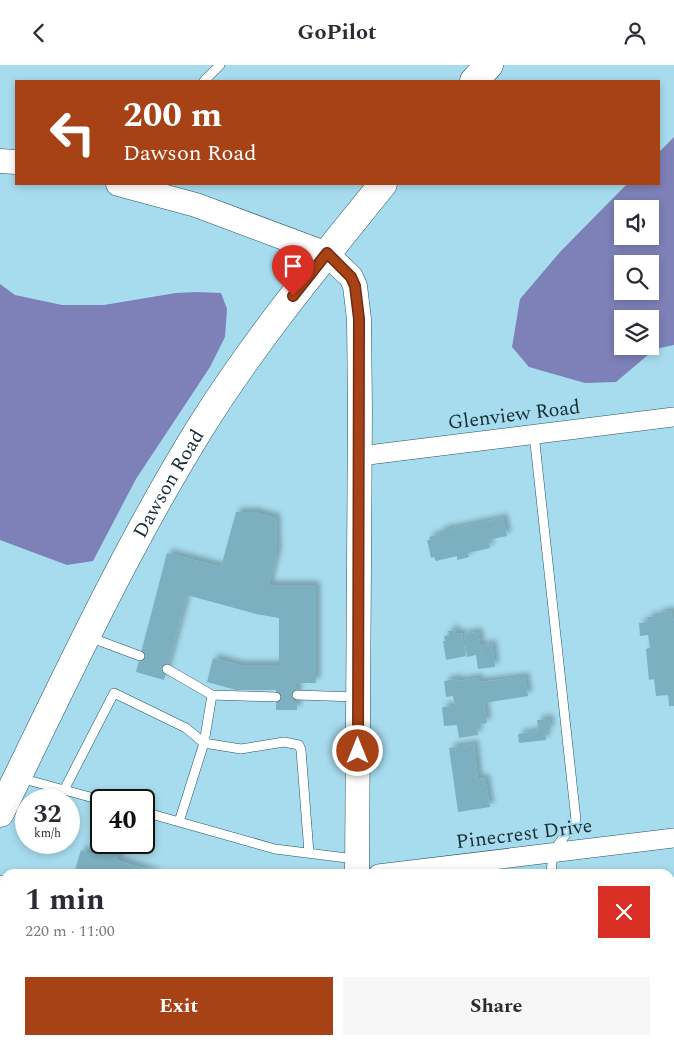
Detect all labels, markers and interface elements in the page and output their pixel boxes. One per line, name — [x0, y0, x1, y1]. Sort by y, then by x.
text: GoPilot — [297, 16, 377, 49]
icon: back — [25, 19, 53, 47]
icon: person — [621, 19, 649, 47]
text: 200 m — [123, 89, 222, 142]
icon: left — [40, 100, 105, 165]
text: Dawson Road — [123, 137, 257, 170]
map controls — [614, 200, 659, 355]
button: sound — [614, 200, 659, 245]
pin — [272, 245, 314, 296]
icon: arrive — [279, 252, 307, 280]
button: search — [614, 255, 659, 300]
button: layers — [614, 310, 659, 355]
street label: Glenview Road — [446, 392, 582, 438]
street label: Dawson Road — [126, 424, 212, 544]
position arrow — [331, 724, 383, 776]
speed limit sign: 40 — [90, 789, 155, 854]
text: 32 — [33, 796, 62, 834]
street label: Pinecrest Drive — [454, 811, 594, 857]
text: km/h — [34, 824, 61, 843]
text: 1 min — [25, 877, 105, 923]
button: close — [598, 886, 650, 938]
text: 220 m · 11:00 — [25, 919, 115, 943]
button: Exit — [25, 977, 333, 1035]
button: Share — [343, 977, 650, 1035]

